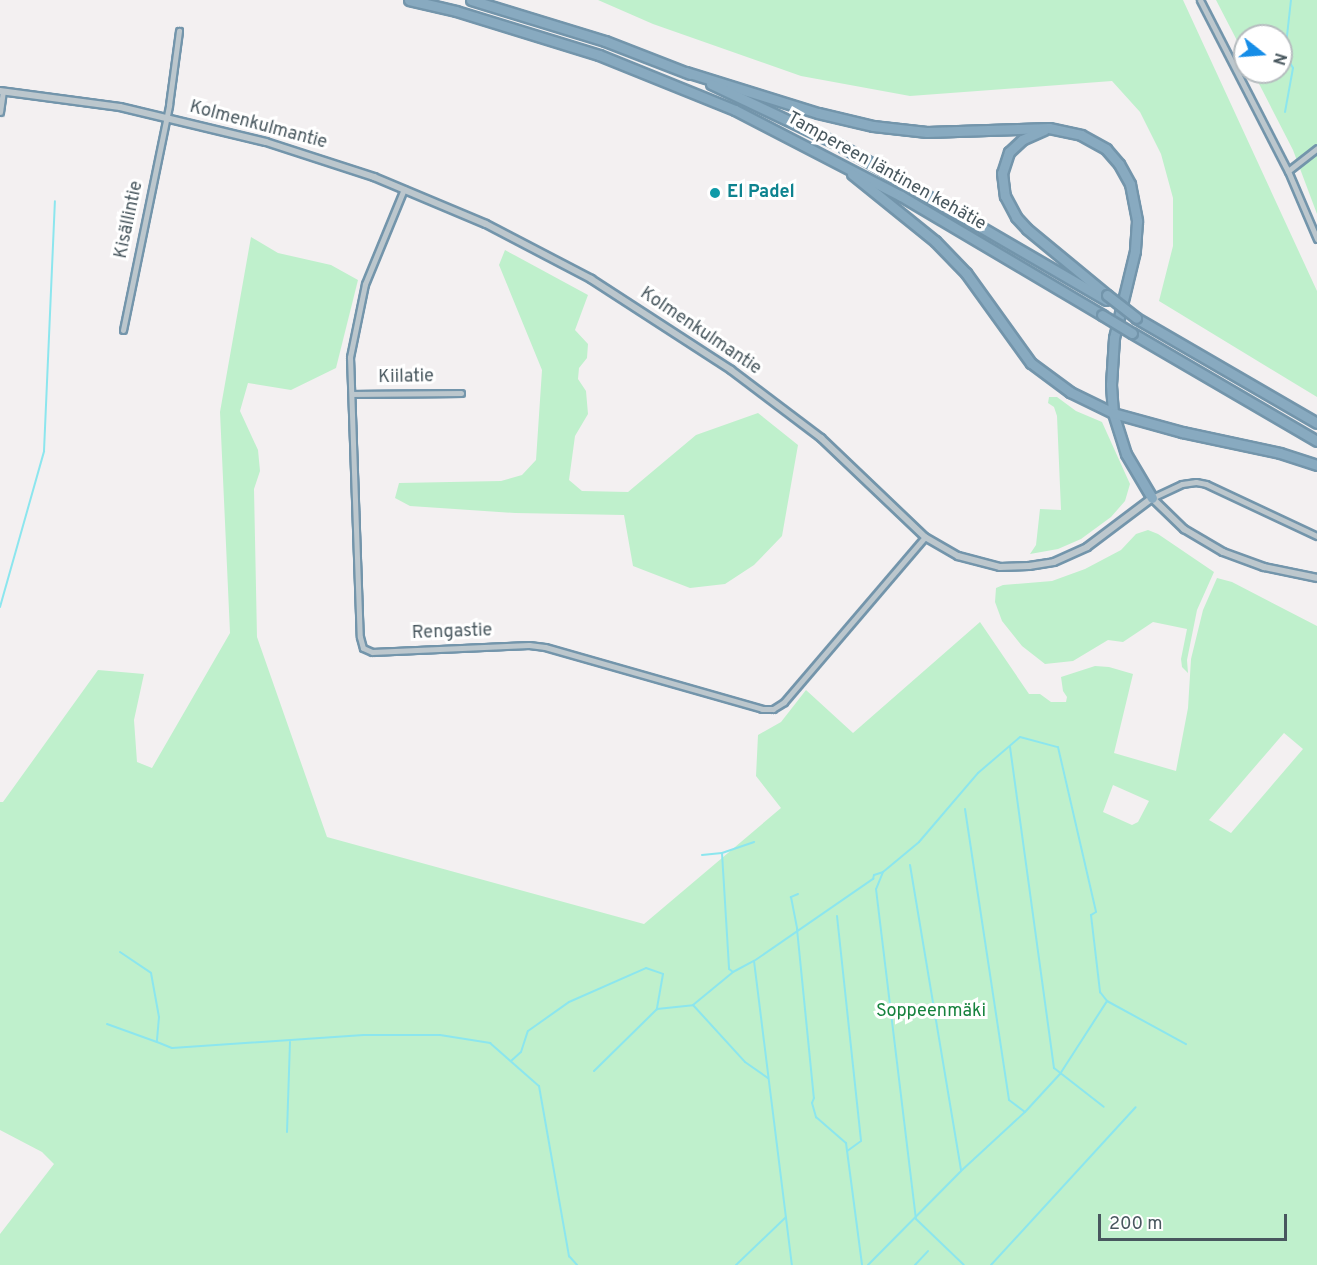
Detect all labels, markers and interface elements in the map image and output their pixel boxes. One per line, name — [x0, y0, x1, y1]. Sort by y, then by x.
north arrow — [1233, 24, 1293, 84]
text: N — [1267, 50, 1290, 67]
street label: Kolmenkulmantie — [187, 97, 329, 155]
street label: Tampereen läntinen kehätie — [783, 108, 989, 236]
street label: Kisällintie — [111, 179, 149, 261]
place label: El Padel — [727, 182, 795, 204]
marker: El Padel — [708, 186, 722, 200]
street label: Kolmenkulmantie — [635, 283, 765, 381]
street label: Kiilatie — [378, 367, 434, 389]
street label: Rengastie — [411, 621, 493, 645]
park label: Soppeenmäki — [876, 1001, 986, 1023]
scale bar — [1101, 1202, 1290, 1240]
text: 200 m — [1109, 1213, 1162, 1236]

